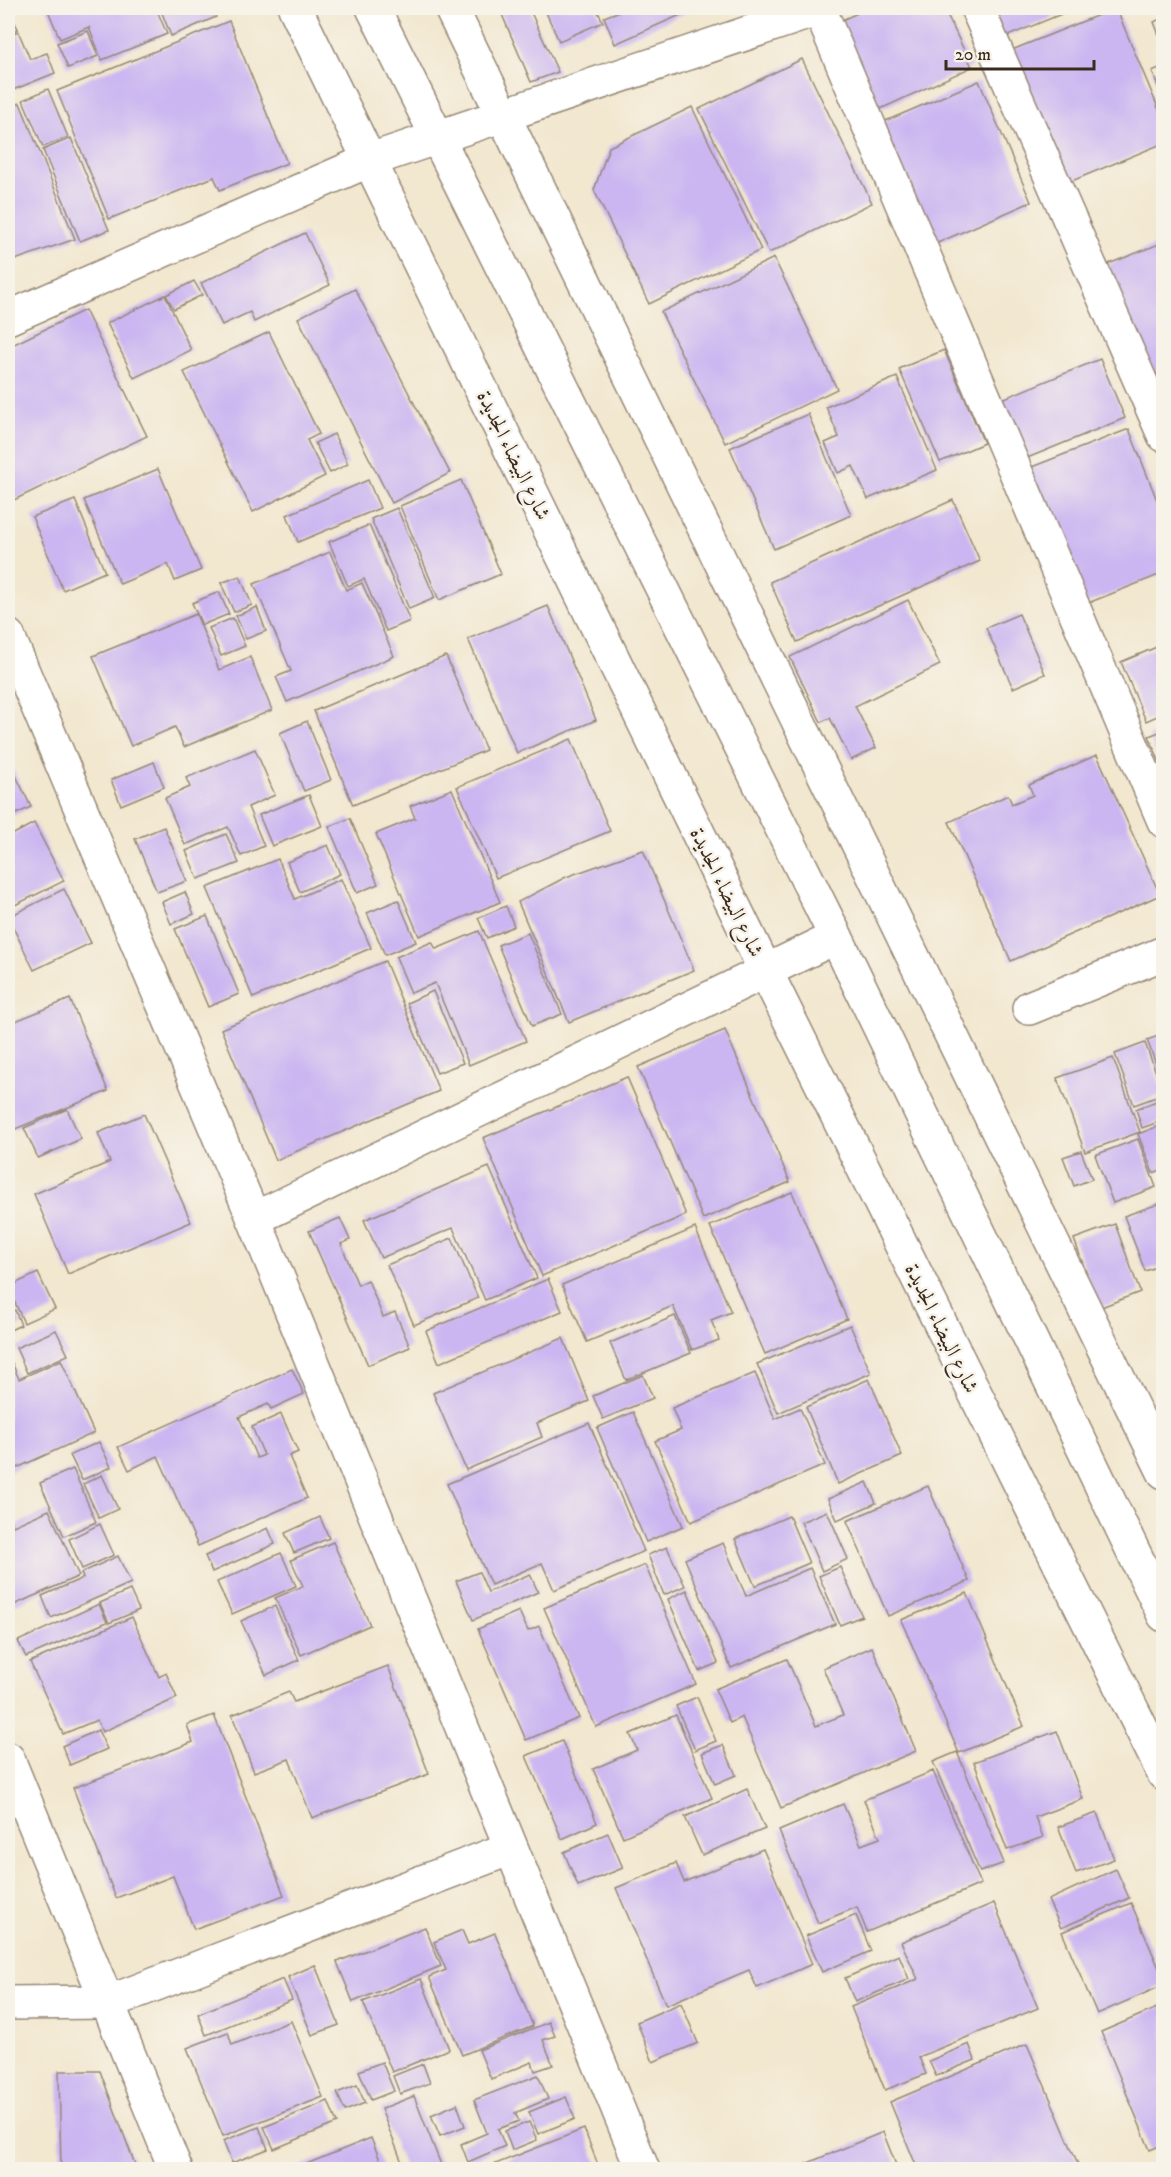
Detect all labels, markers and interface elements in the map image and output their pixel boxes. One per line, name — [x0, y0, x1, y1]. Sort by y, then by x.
scale bar — [946, 33, 1094, 71]
text: 20 m — [955, 44, 991, 66]
street label: شارع البيضاء الجديدة — [467, 386, 556, 526]
street label: شارع البيضاء الجديدة — [680, 823, 769, 963]
street label: شارع البيضاء الجديدة — [895, 1259, 984, 1399]

